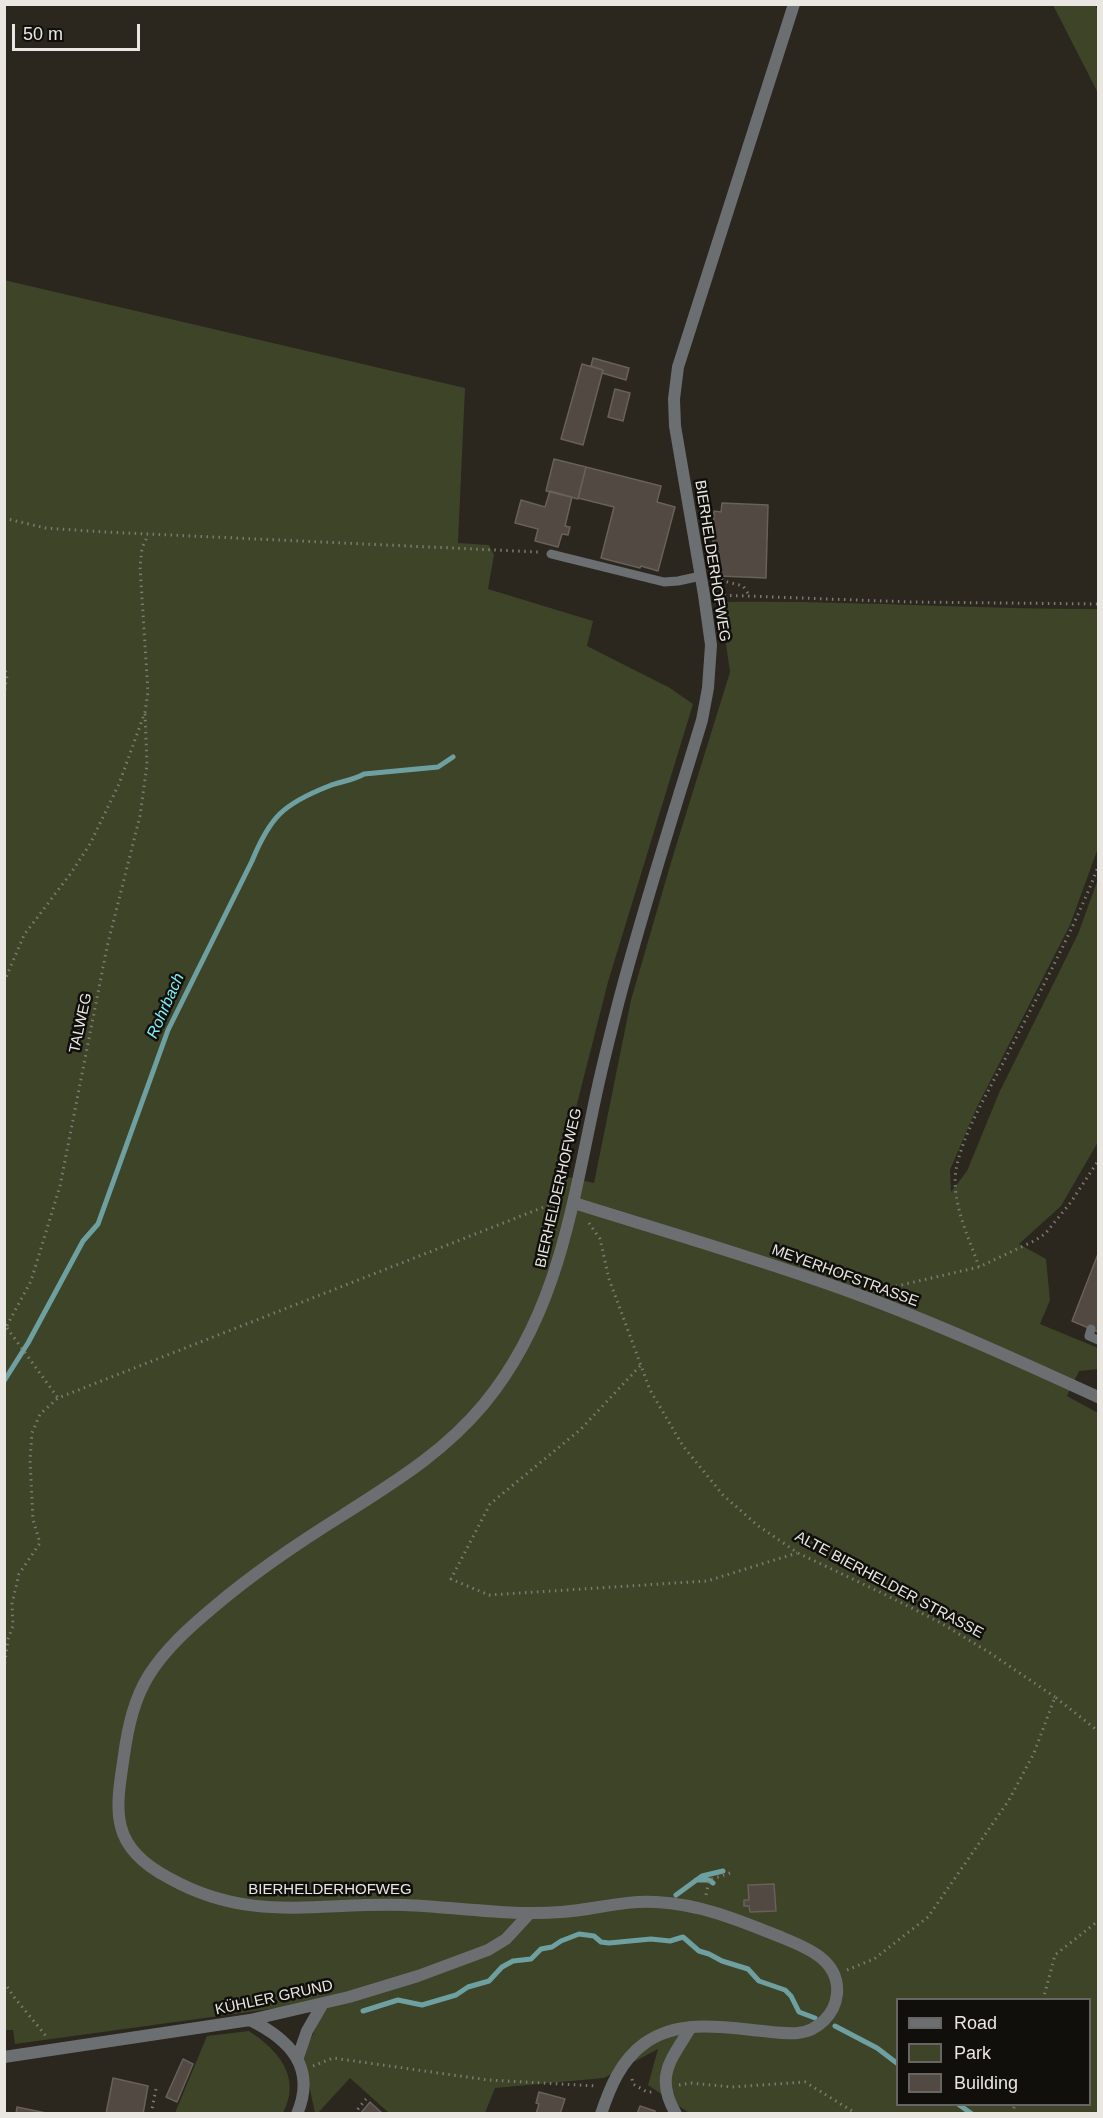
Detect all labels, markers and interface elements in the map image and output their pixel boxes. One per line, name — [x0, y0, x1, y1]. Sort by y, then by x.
scale bar — [15, 12, 142, 50]
text: 50 m — [23, 24, 63, 44]
street label: BIERHELDERHOFWEG — [690, 479, 734, 643]
water label: Rohrbach — [143, 970, 189, 1042]
street label: TALWEG — [66, 991, 96, 1055]
street label: BIERHELDERHOFWEG — [532, 1106, 586, 1270]
street label: MEYERHOFSTRASSE — [769, 1241, 921, 1311]
street label: ALTE BIERHELDER STRASSE — [792, 1528, 986, 1642]
street label: BIERHELDERHOFWEG — [248, 1881, 412, 1899]
street label: KÜHLER GRUND — [213, 1977, 335, 2019]
legend — [896, 1998, 1091, 2106]
text: Road — [954, 2013, 997, 2033]
text: Park — [954, 2043, 991, 2063]
text: Building — [954, 2073, 1018, 2093]

